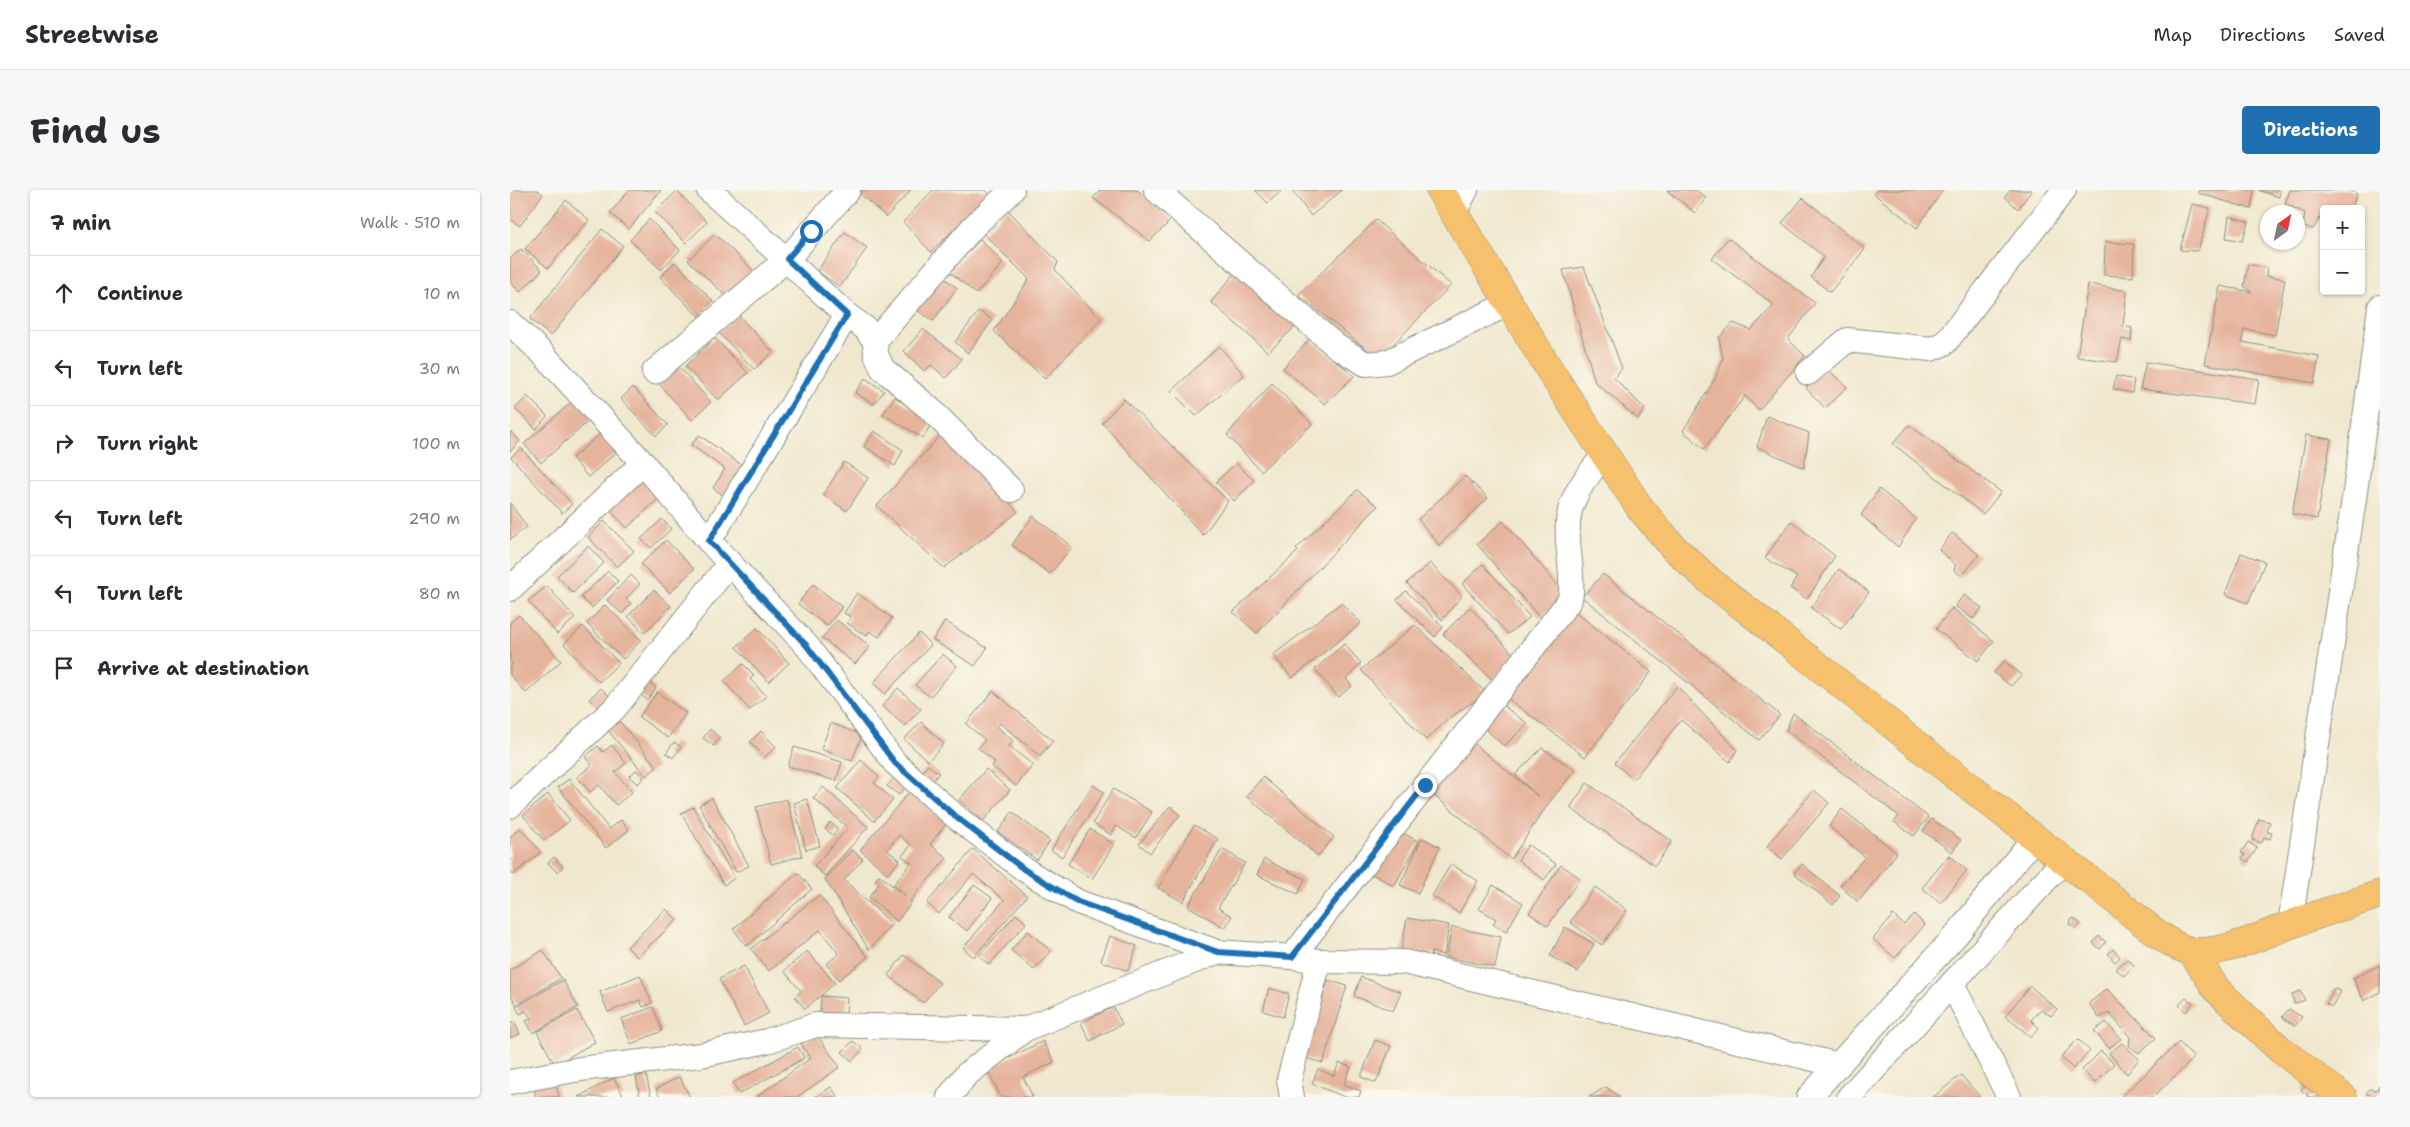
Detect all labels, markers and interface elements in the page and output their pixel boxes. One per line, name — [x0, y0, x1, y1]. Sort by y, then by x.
text: Streetwise — [25, 19, 159, 51]
text: Map — [2154, 23, 2192, 47]
text: Directions — [2220, 23, 2306, 47]
text: Saved — [2334, 23, 2385, 47]
button: Directions — [2242, 106, 2380, 154]
text: Find us — [30, 107, 161, 154]
north arrow — [2260, 205, 2305, 250]
map controls — [2320, 205, 2365, 295]
button: + — [2320, 205, 2365, 250]
text: 7 min — [50, 209, 111, 237]
text: Walk · 510 m — [360, 212, 460, 233]
route start — [800, 220, 823, 243]
button: − — [2320, 250, 2365, 295]
icon: ahead — [50, 279, 78, 307]
text: Continue — [97, 281, 183, 306]
text: 10 m — [423, 283, 460, 304]
icon: left — [50, 354, 78, 382]
text: Turn left — [97, 356, 183, 381]
text: 30 m — [419, 358, 460, 379]
icon: right — [50, 429, 78, 457]
text: Turn right — [97, 431, 198, 456]
text: 100 m — [412, 433, 460, 454]
icon: left — [50, 504, 78, 532]
text: Turn left — [97, 506, 183, 531]
text: 290 m — [408, 508, 460, 529]
icon: left — [50, 579, 78, 607]
text: Turn left — [97, 581, 183, 606]
text: 80 m — [419, 583, 460, 604]
icon: arrive — [50, 654, 78, 682]
text: Arrive at destination — [97, 656, 309, 681]
route end — [1414, 774, 1437, 797]

